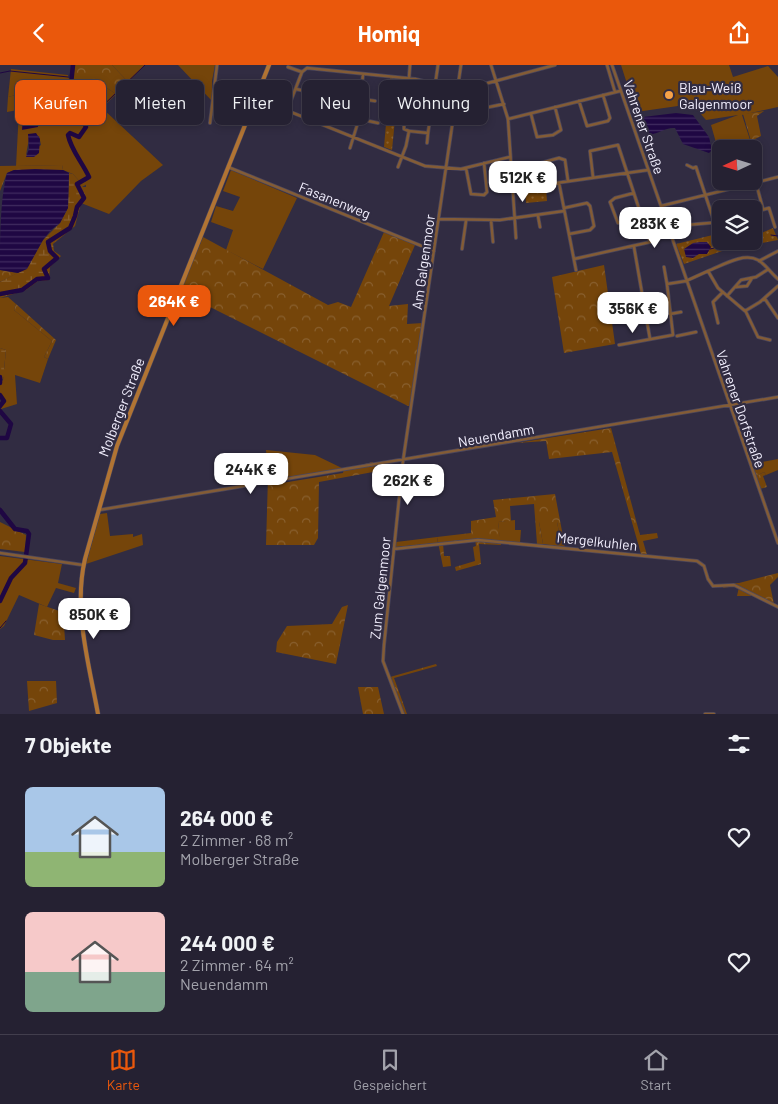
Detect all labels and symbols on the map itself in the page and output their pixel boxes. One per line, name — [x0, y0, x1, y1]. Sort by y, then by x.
street label: Vahrener Straße — [620, 78, 668, 176]
place label: Blau-Weiß Galgenmoor — [679, 79, 752, 112]
marker: Blau-Weiß Galgenmoor — [663, 89, 675, 101]
north arrow — [712, 140, 762, 190]
pin: 512K € — [482, 161, 564, 203]
street label: Fasanenweg — [297, 178, 373, 222]
pin: 283K € — [614, 207, 696, 249]
street label: Am Galgenmoor — [408, 213, 438, 311]
pin: 264K € — [133, 285, 215, 327]
pin: 356K € — [592, 291, 674, 334]
street label: Vahrener Dorfstraße — [713, 348, 769, 470]
street label: Molberger Straße — [94, 355, 148, 459]
street label: Neuendamm — [456, 420, 536, 450]
pin: 244K € — [210, 453, 292, 495]
pin: 262K € — [367, 463, 449, 506]
street label: Mergelkuhlen — [556, 528, 638, 554]
street label: Zum Galgenmoor — [366, 536, 394, 640]
pin: 850K € — [53, 597, 135, 640]

